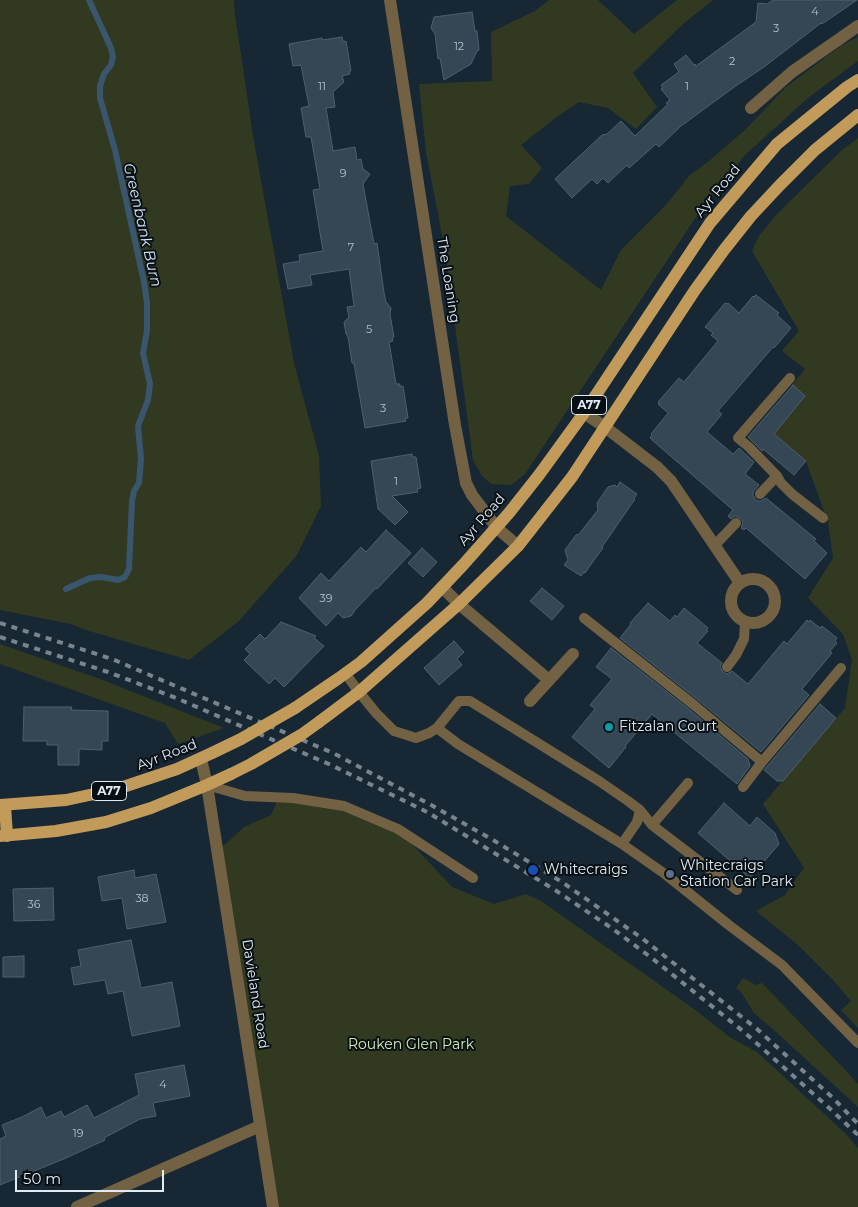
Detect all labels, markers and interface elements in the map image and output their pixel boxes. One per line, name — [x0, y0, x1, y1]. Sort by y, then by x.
house number: 4 — [811, 5, 819, 19]
house number: 3 — [773, 22, 779, 36]
house number: 12 — [454, 40, 464, 54]
house number: 2 — [729, 55, 735, 69]
house number: 11 — [318, 80, 326, 94]
house number: 1 — [685, 80, 689, 94]
water label: Greenbank Burn — [119, 161, 165, 289]
street label: Ayr Road — [692, 161, 744, 221]
house number: 9 — [340, 167, 346, 181]
street label: The Loaning — [433, 236, 463, 324]
house number: 7 — [348, 241, 354, 255]
house number: 5 — [366, 323, 372, 337]
road number: A77 — [572, 396, 606, 414]
house number: 3 — [380, 402, 386, 416]
house number: 1 — [394, 475, 398, 489]
street label: Ayr Road — [455, 491, 509, 549]
house number: 39 — [320, 592, 332, 606]
place label: Fitzalan Court — [619, 719, 717, 735]
marker: Fitzalan Court — [603, 721, 615, 733]
street label: Ayr Road — [134, 736, 200, 774]
road number: A77 — [92, 781, 126, 800]
place label: Whitecraigs Station Car Park — [680, 858, 793, 890]
place label: Whitecraigs — [544, 862, 628, 878]
marker: Whitecraigs — [526, 863, 540, 877]
marker: Whitecraigs Station Car Park — [664, 868, 676, 880]
house number: 38 — [135, 892, 149, 906]
house number: 36 — [28, 898, 40, 912]
street label: Davieland Road — [238, 938, 272, 1050]
park label: Rouken Glen Park — [348, 1037, 474, 1053]
house number: 4 — [159, 1078, 167, 1092]
house number: 19 — [73, 1127, 83, 1141]
scale bar — [18, 1160, 166, 1192]
text: 50 m — [23, 1169, 61, 1188]

